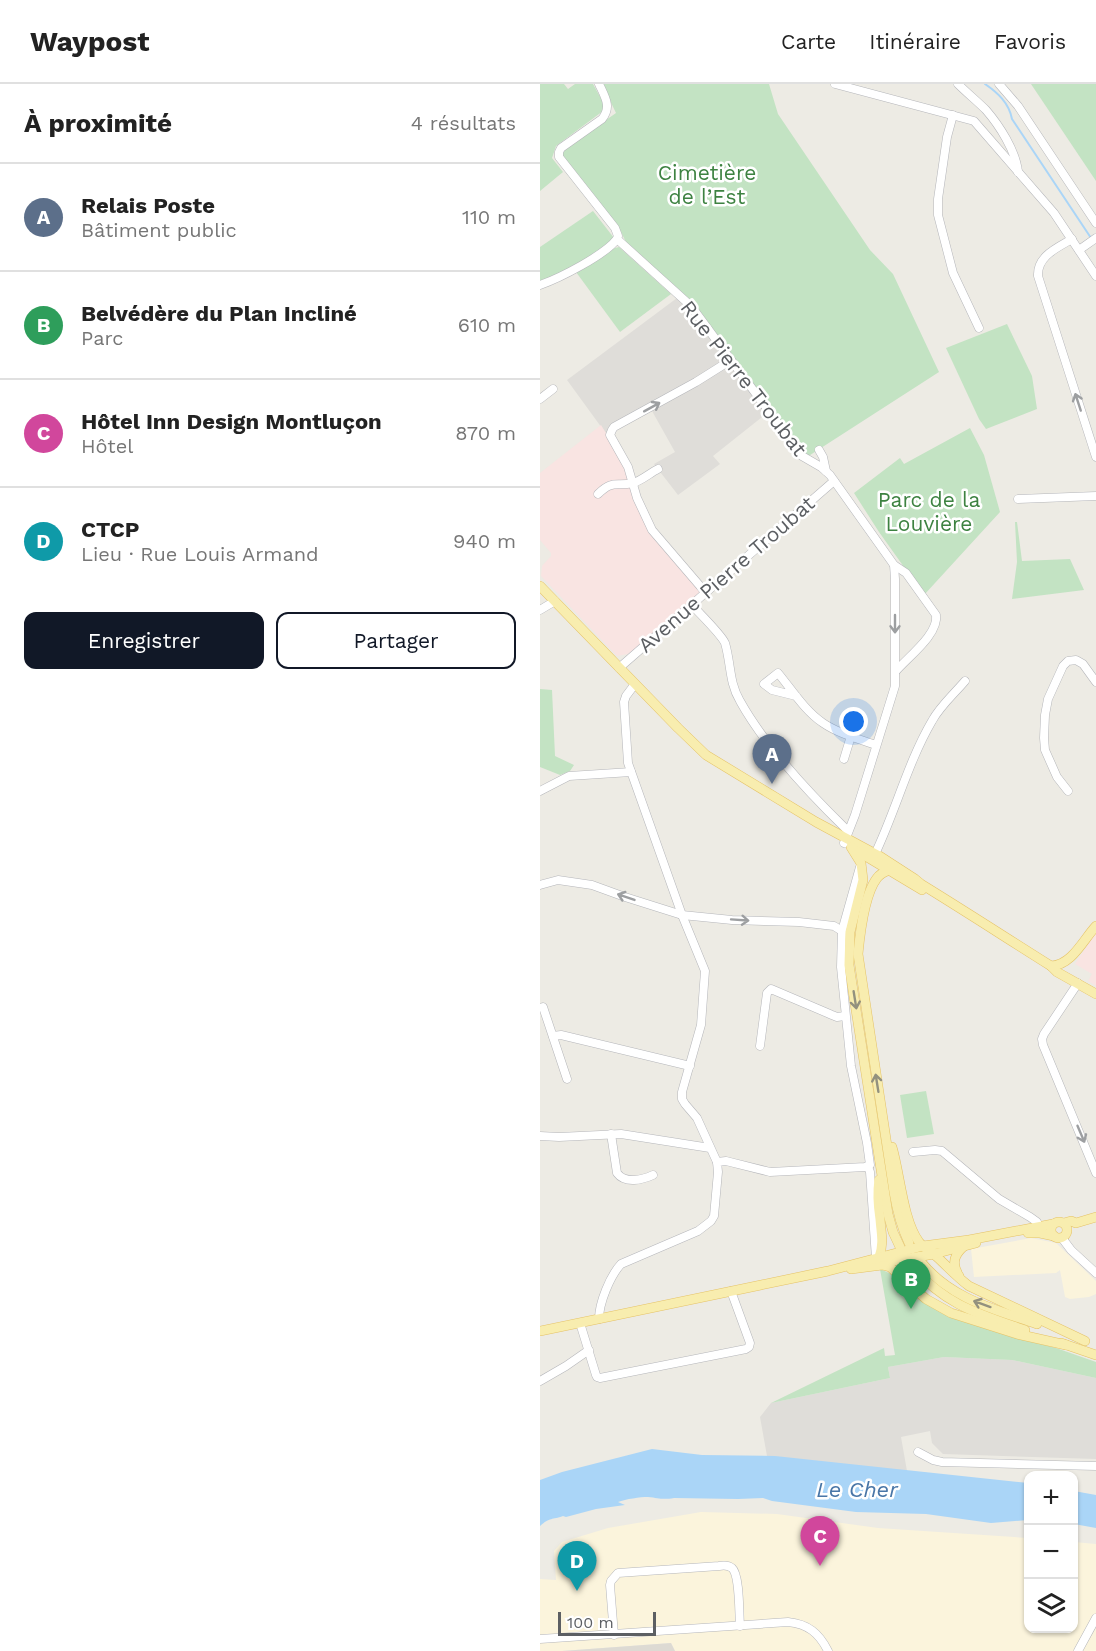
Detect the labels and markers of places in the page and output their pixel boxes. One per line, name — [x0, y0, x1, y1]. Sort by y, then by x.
pin: A — [752, 734, 792, 784]
pin: B — [892, 1260, 931, 1309]
pin: C — [800, 1516, 840, 1566]
pin: D — [558, 1542, 597, 1591]

